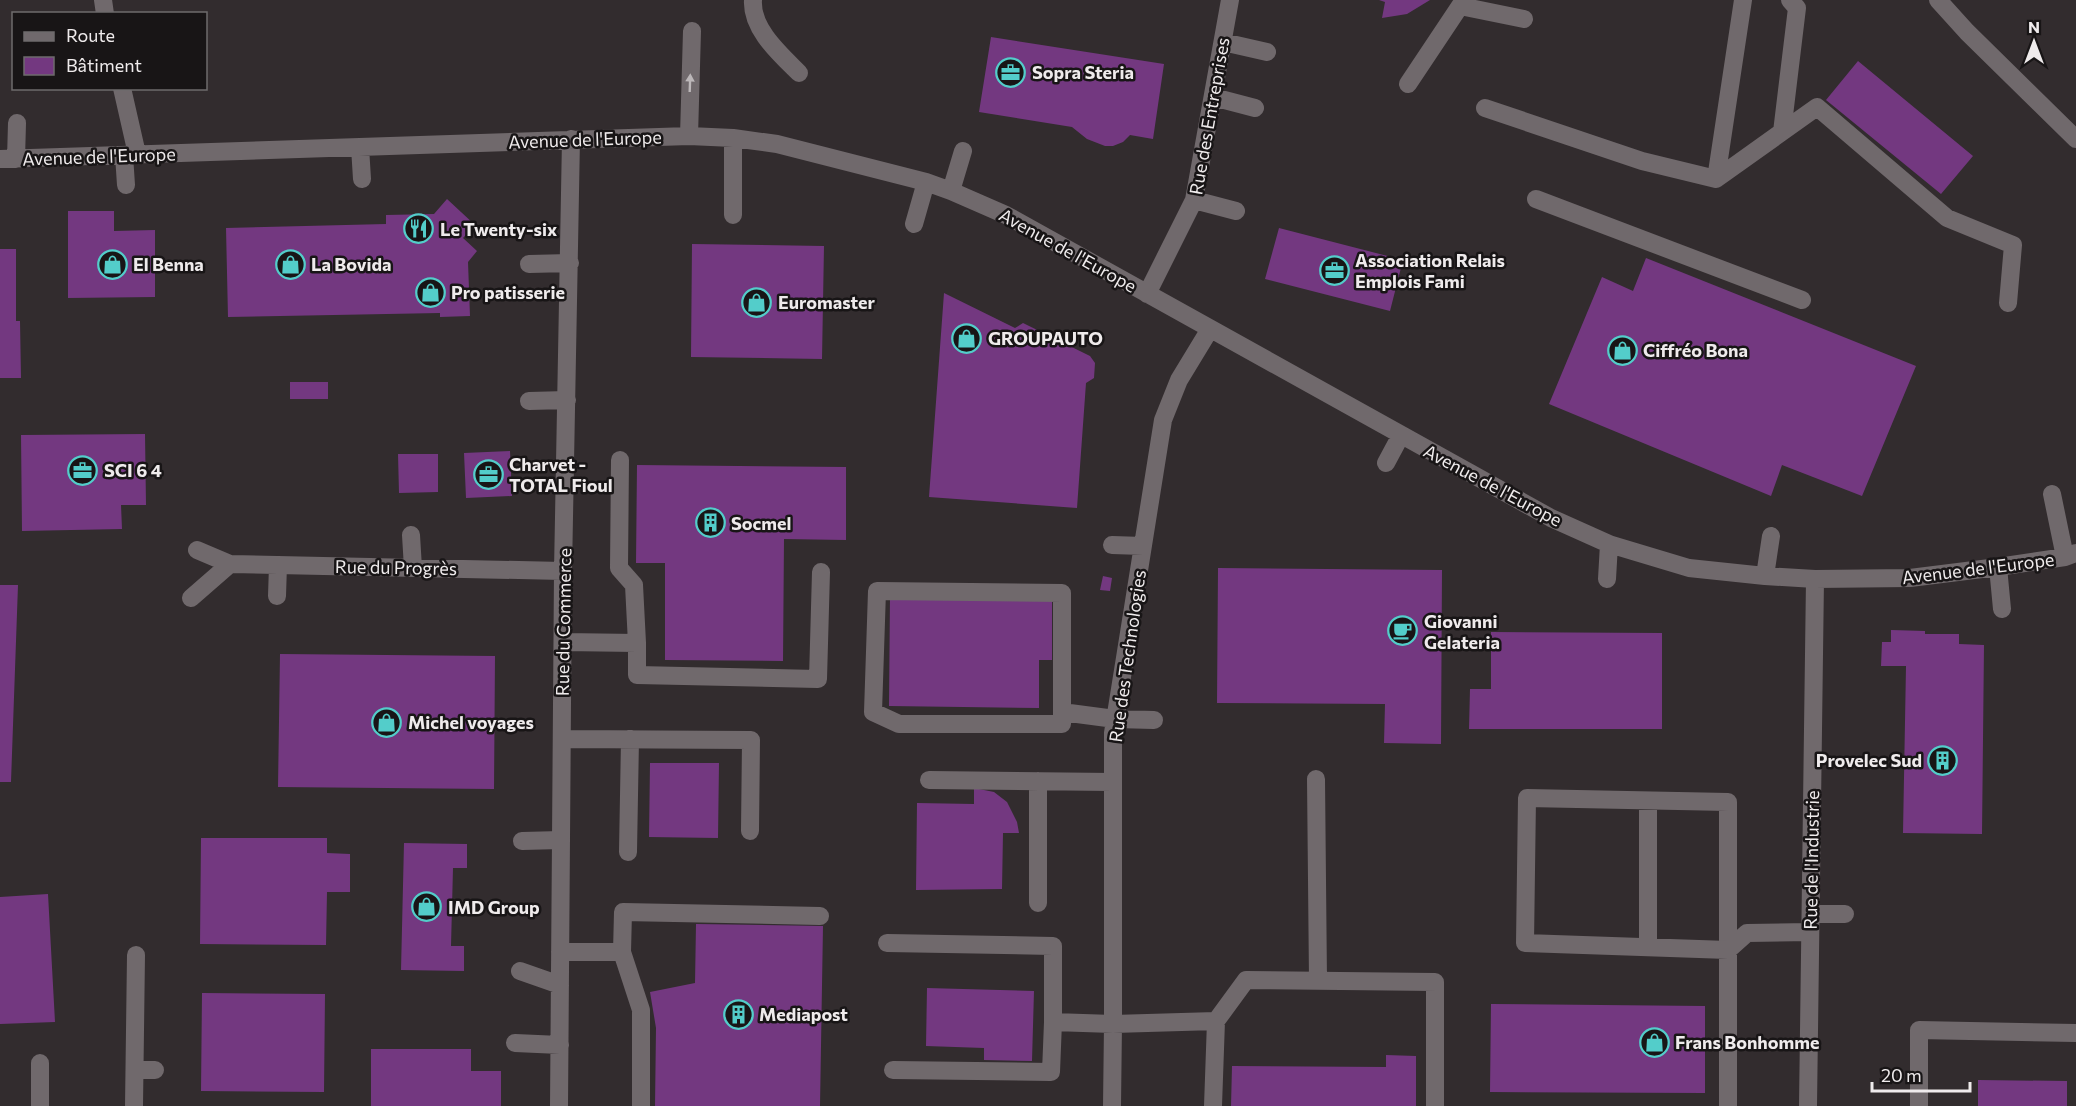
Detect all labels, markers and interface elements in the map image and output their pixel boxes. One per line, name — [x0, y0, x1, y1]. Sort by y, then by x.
legend — [12, 12, 207, 90]
north arrow — [2004, 12, 2064, 72]
text: N — [2028, 17, 2040, 36]
text: Route — [66, 24, 115, 46]
street label: Rue des Entreprises — [1184, 36, 1234, 196]
text: Bâtiment — [66, 54, 142, 76]
office icon: Sopra Steria — [995, 56, 1027, 88]
place label: Sopra Steria — [1032, 61, 1134, 83]
one-way arrow — [686, 74, 695, 93]
street label: Avenue de l'Europe — [508, 125, 662, 153]
street label: Avenue de l'Europe — [22, 142, 176, 170]
street label: Avenue de l'Europe — [996, 203, 1140, 297]
restaurant icon: Le Twenty-six — [403, 213, 435, 245]
place label: Le Twenty-six — [440, 218, 557, 240]
shop icon: El Benna — [96, 248, 128, 280]
shop icon: La Bovida — [274, 248, 306, 280]
place label: Association Relais Emplois Fami — [1355, 249, 1505, 292]
place label: El Benna — [133, 253, 204, 275]
place label: La Bovida — [311, 253, 391, 275]
office icon: Association Relais Emplois Fami — [1318, 254, 1350, 286]
shop icon: Pro patisserie — [414, 276, 446, 308]
place label: Pro patisserie — [451, 281, 565, 303]
shop icon: Euromaster — [741, 286, 773, 318]
place label: Euromaster — [778, 291, 875, 313]
shop icon: GROUPAUTO — [951, 322, 983, 354]
place label: GROUPAUTO — [988, 327, 1103, 349]
shop icon: Ciffréo Bona — [1606, 334, 1638, 366]
place label: Ciffréo Bona — [1643, 339, 1748, 361]
street label: Avenue de l'Europe — [1420, 439, 1566, 531]
place label: Charvet - TOTAL Fioul — [509, 453, 613, 496]
office icon: SCI 6 4 — [67, 454, 99, 486]
office icon: Charvet - TOTAL Fioul — [472, 458, 504, 490]
place label: SCI 6 4 — [104, 459, 162, 481]
building icon: Socmel — [694, 507, 726, 539]
place label: Socmel — [731, 512, 791, 534]
street label: Rue du Commerce — [551, 548, 575, 696]
street label: Avenue de l'Europe — [1900, 548, 2056, 588]
street label: Rue du Progrès — [335, 555, 457, 579]
street label: Rue des Technologies — [1104, 568, 1150, 744]
place label: Giovanni Gelateria — [1424, 610, 1500, 653]
cafe icon: Giovanni Gelateria — [1387, 615, 1419, 647]
shop icon: Michel voyages — [371, 706, 403, 738]
place label: Michel voyages — [408, 711, 534, 733]
building icon: Provelec Sud — [1927, 744, 1959, 776]
place label: Provelec Sud — [1816, 749, 1922, 771]
street label: Rue de l'Industrie — [1799, 790, 1823, 930]
shop icon: IMD Group — [411, 891, 443, 923]
place label: IMD Group — [448, 896, 540, 918]
building icon: Mediapost — [722, 998, 754, 1030]
place label: Mediapost — [759, 1003, 848, 1025]
shop icon: Frans Bonhomme — [1638, 1026, 1670, 1058]
place label: Frans Bonhomme — [1675, 1031, 1819, 1053]
scale bar — [1872, 1055, 1970, 1093]
text: 20 m — [1881, 1064, 1922, 1086]

